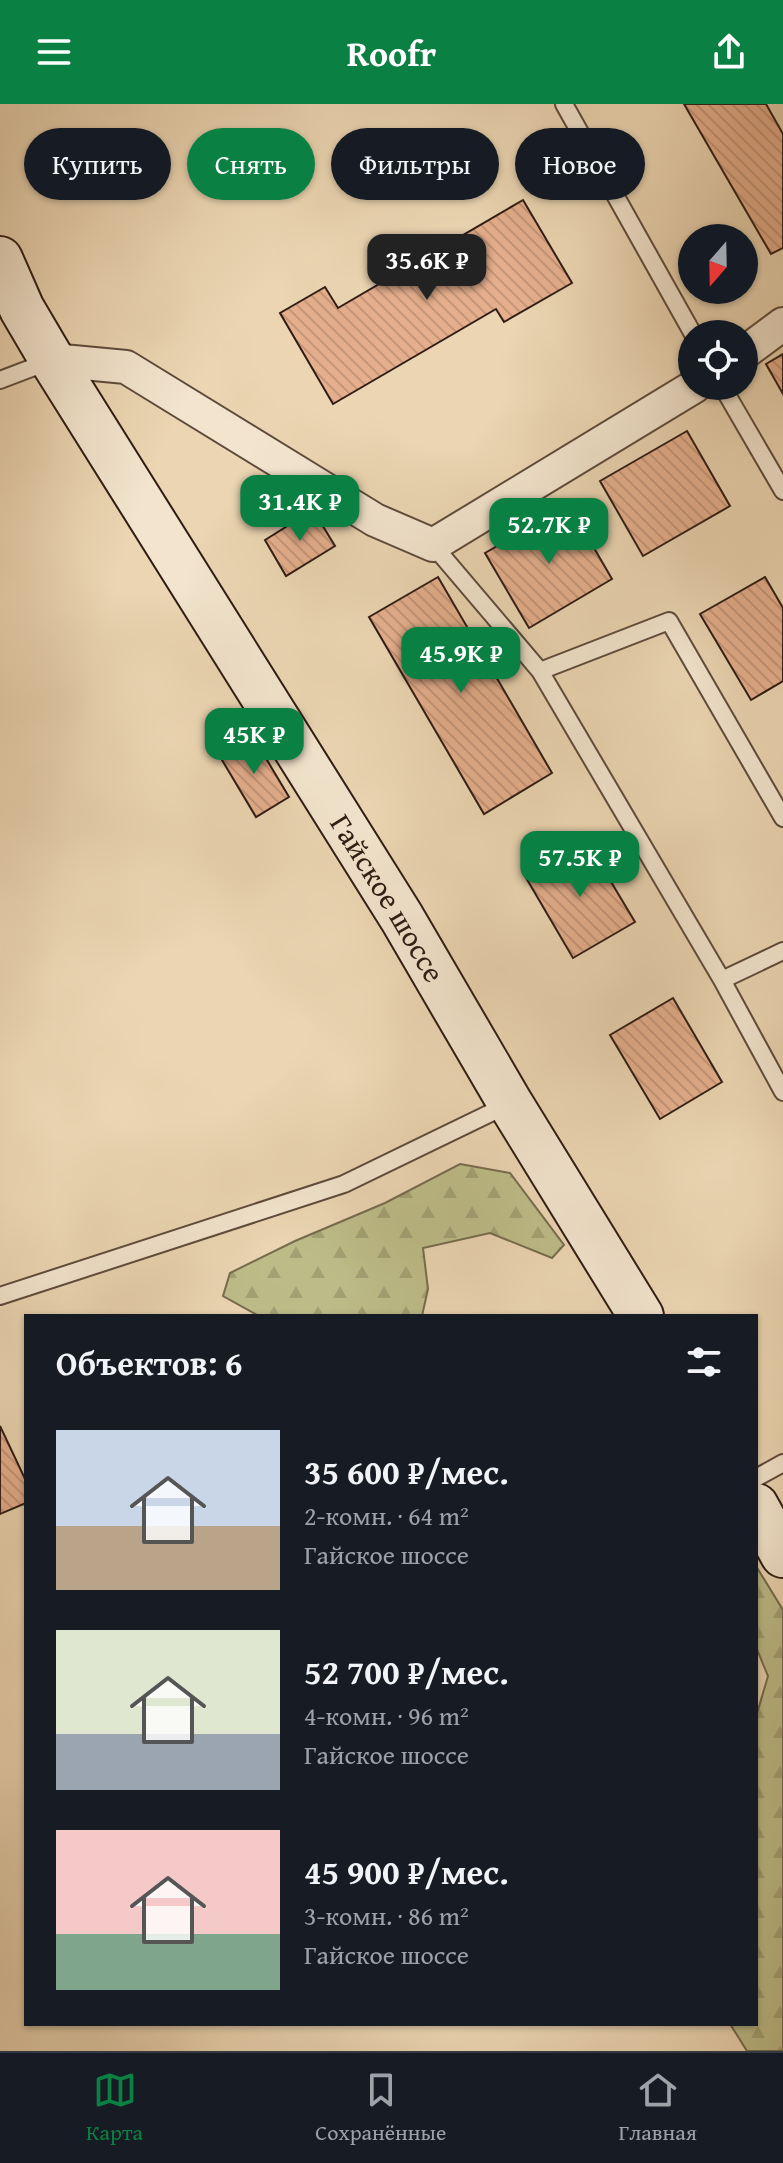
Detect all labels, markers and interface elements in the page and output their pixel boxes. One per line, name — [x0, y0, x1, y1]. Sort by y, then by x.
text: Roofr — [347, 26, 436, 79]
icon: menu — [32, 30, 76, 74]
icon: share — [707, 30, 751, 74]
chip: Купить — [24, 128, 171, 200]
chip: Снять — [187, 128, 315, 200]
chip: Фильтры — [331, 128, 499, 200]
chip: Новое — [515, 128, 645, 200]
north arrow — [678, 224, 758, 304]
map controls — [678, 224, 758, 400]
pin: 35.6K ₽ — [353, 234, 501, 302]
text: 35.6K ₽ — [385, 240, 469, 279]
button: locate — [678, 320, 758, 400]
pin: 31.4K ₽ — [226, 475, 374, 543]
text: 31.4K ₽ — [258, 481, 342, 520]
pin: 52.7K ₽ — [475, 498, 623, 566]
text: 52.7K ₽ — [507, 504, 591, 543]
pin: 45.9K ₽ — [387, 627, 535, 695]
text: 45.9K ₽ — [419, 633, 503, 672]
pin: 45K ₽ — [198, 708, 310, 776]
text: 45K ₽ — [223, 714, 285, 753]
street label: Гайское шоссе — [320, 805, 457, 990]
pin: 57.5K ₽ — [506, 831, 654, 899]
text: 57.5K ₽ — [538, 837, 622, 876]
text: Объектов: 6 — [56, 1338, 242, 1387]
icon: filters — [682, 1340, 726, 1384]
text: 35 600 ₽/мес. — [304, 1447, 509, 1496]
icon: home — [120, 1462, 216, 1558]
text: 2-комн. · 64 m² — [304, 1496, 469, 1535]
text: Гайское шоссе — [304, 1535, 469, 1574]
text: 52 700 ₽/мес. — [304, 1647, 509, 1696]
icon: home — [120, 1662, 216, 1758]
text: 4-комн. · 96 m² — [304, 1696, 469, 1735]
text: Гайское шоссе — [304, 1735, 469, 1774]
text: 45 900 ₽/мес. — [304, 1847, 509, 1896]
icon: home — [120, 1862, 216, 1958]
text: 3-комн. · 86 m² — [304, 1896, 469, 1935]
text: Гайское шоссе — [304, 1935, 469, 1974]
tab: Карта — [86, 2068, 143, 2148]
tab: Сохранённые — [315, 2068, 446, 2148]
tab: Главная — [619, 2068, 697, 2148]

